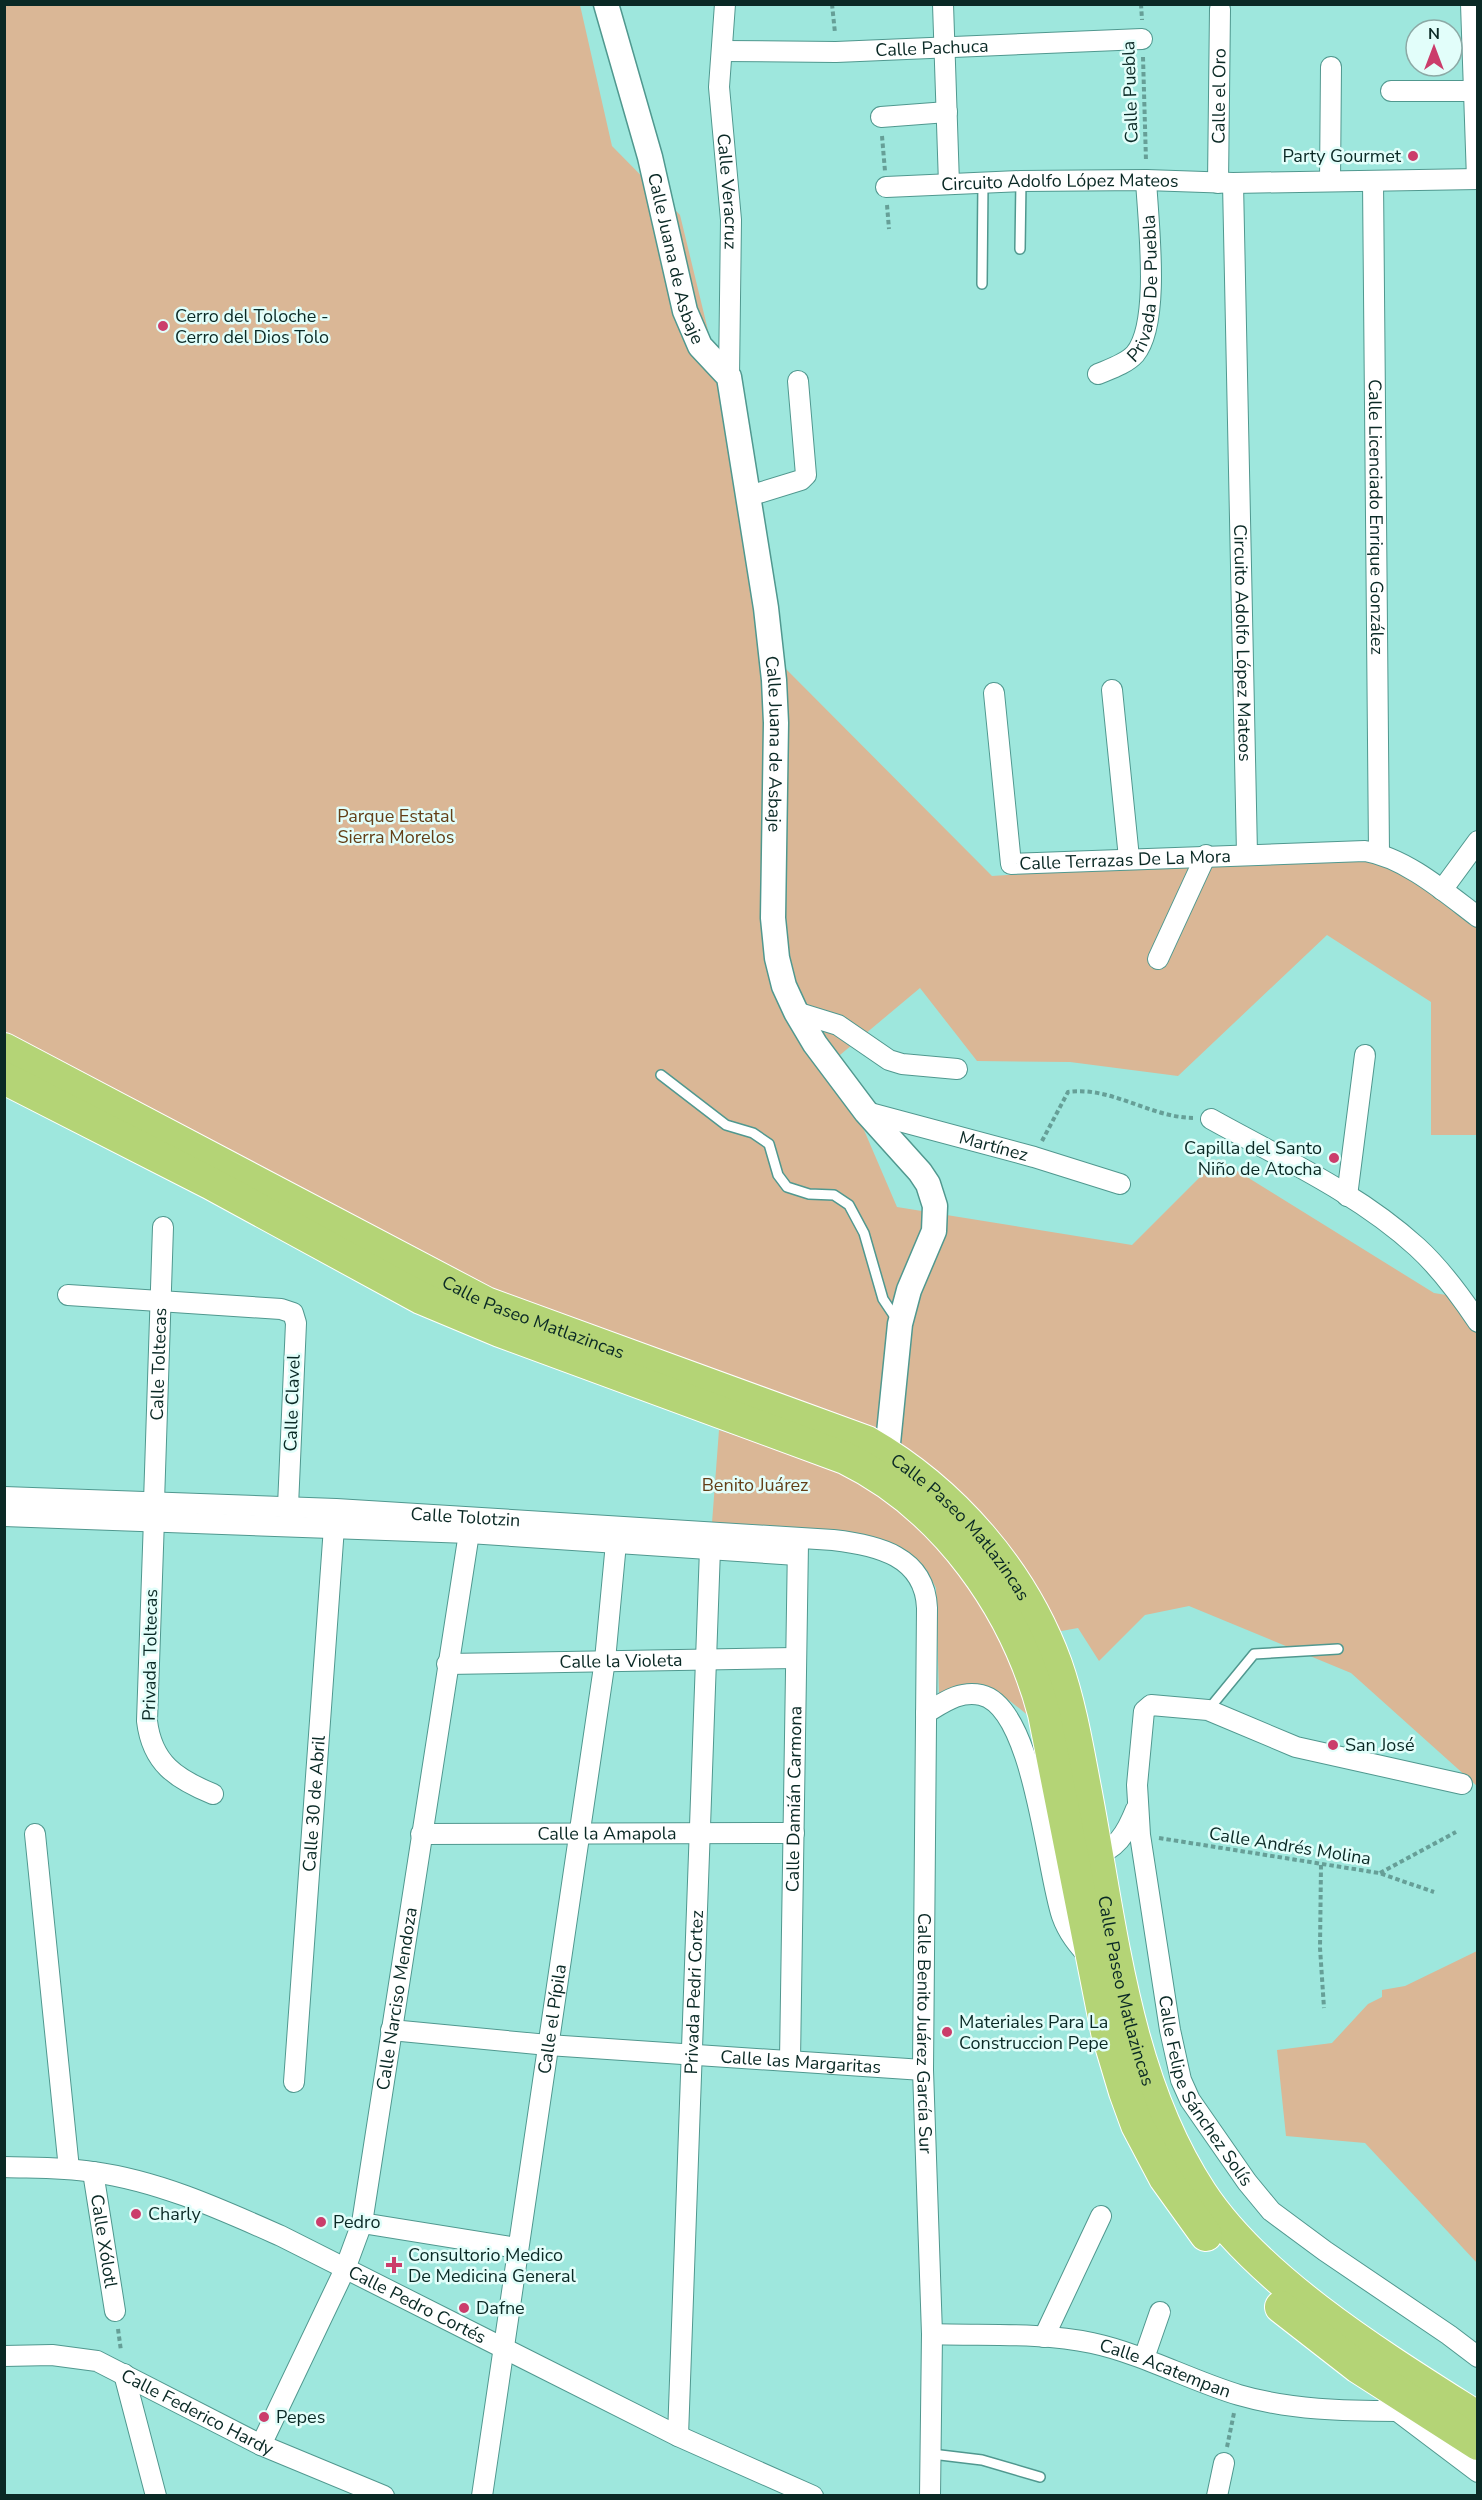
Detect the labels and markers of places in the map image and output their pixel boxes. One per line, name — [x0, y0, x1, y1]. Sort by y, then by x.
place label: Party Gourmet — [1282, 144, 1402, 168]
marker: Party Gourmet — [1406, 149, 1420, 163]
place label: Cerro del Toloche - Cerro del Dios Tolo — [175, 304, 329, 349]
marker: Cerro del Toloche - Cerro del Dios Tolo — [156, 319, 170, 333]
place label: Capilla del Santo Niño de Atocha — [1184, 1136, 1322, 1181]
marker: Capilla del Santo Niño de Atocha — [1327, 1151, 1341, 1165]
place label: San José — [1345, 1733, 1415, 1757]
marker: San José — [1326, 1738, 1340, 1752]
place label: Materiales Para La Construccion Pepe — [959, 2010, 1108, 2055]
marker: Materiales Para La Construccion Pepe — [940, 2025, 954, 2039]
place label: Charly — [148, 2202, 201, 2226]
marker: Charly — [129, 2207, 143, 2221]
place label: Pedro — [333, 2210, 380, 2234]
marker: Pedro — [314, 2215, 328, 2229]
place label: Consultorio Medico De Medicina General — [408, 2243, 576, 2288]
marker: Consultorio Medico De Medicina General — [385, 2256, 403, 2274]
place label: Dafne — [476, 2296, 525, 2320]
marker: Dafne — [457, 2301, 471, 2315]
place label: Pepes — [276, 2405, 325, 2429]
marker: Pepes — [257, 2410, 271, 2424]

